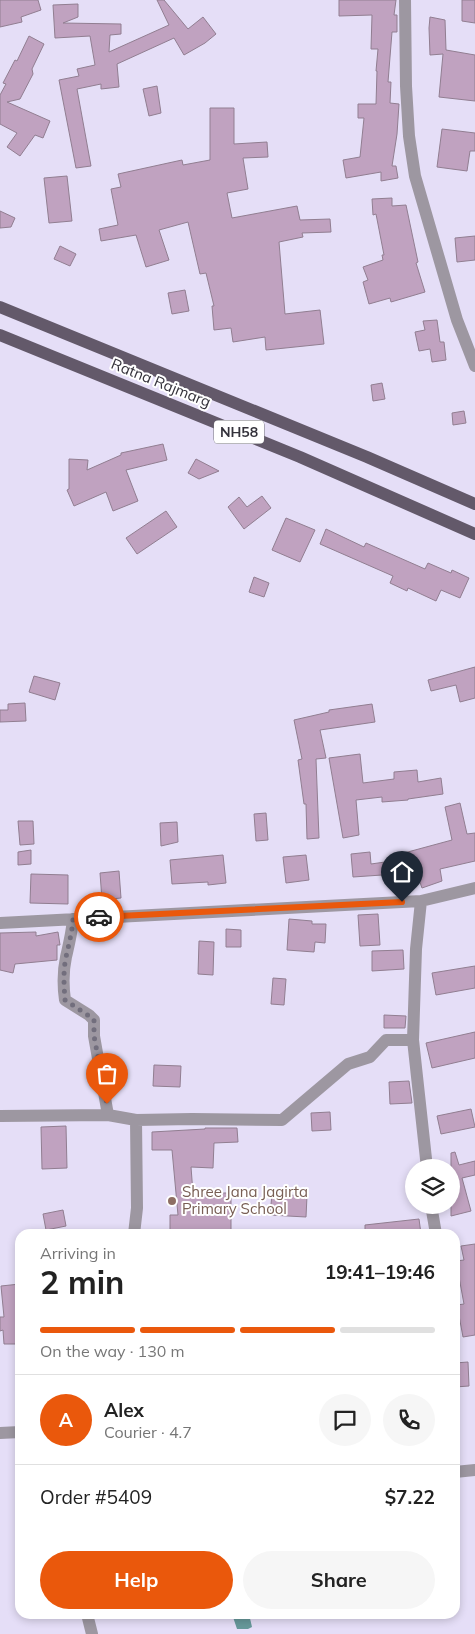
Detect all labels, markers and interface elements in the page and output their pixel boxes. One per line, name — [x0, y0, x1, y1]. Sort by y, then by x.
street label: Ratna Rajmarg — [109, 354, 214, 411]
road number: NH58 — [214, 421, 264, 444]
pin — [381, 851, 423, 902]
icon: home — [388, 858, 416, 886]
courier — [74, 892, 124, 942]
icon: car — [85, 903, 113, 931]
pin — [86, 1053, 128, 1104]
icon: bag — [93, 1060, 121, 1088]
map controls — [405, 1159, 460, 1214]
button: layers — [405, 1159, 460, 1214]
place label: Shree Jana Jagirta Primary School — [182, 1182, 308, 1218]
marker: Shree Jana Jagirta Primary School — [166, 1195, 178, 1207]
text: Arriving in — [40, 1243, 116, 1263]
text: 19:41–19:46 — [325, 1260, 435, 1284]
text: 2 min — [40, 1262, 124, 1302]
text: On the way · 130 m — [40, 1341, 185, 1361]
button: chat — [319, 1394, 371, 1446]
button: phone — [383, 1394, 435, 1446]
text: Alex — [104, 1398, 144, 1422]
text: A — [59, 1408, 73, 1432]
text: Courier · 4.7 — [104, 1422, 192, 1442]
text: Order #5409 — [40, 1485, 152, 1509]
text: $7.22 — [385, 1485, 435, 1509]
button: Help — [40, 1551, 233, 1609]
button: Share — [243, 1551, 435, 1609]

